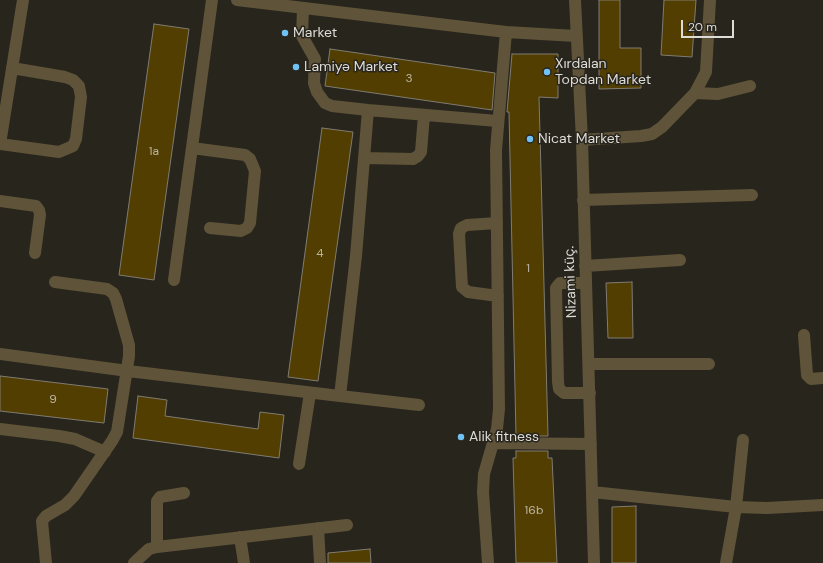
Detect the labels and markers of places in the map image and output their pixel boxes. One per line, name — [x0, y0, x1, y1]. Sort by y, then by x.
place label: Market — [293, 25, 337, 41]
marker: Market — [280, 28, 290, 38]
place label: Xırdalan Topdan Market — [555, 56, 651, 88]
place label: Lamiyə Market — [304, 59, 398, 75]
marker: Lamiyə Market — [291, 62, 301, 72]
marker: Xırdalan Topdan Market — [542, 67, 552, 77]
place label: Nicat Market — [538, 131, 620, 147]
marker: Nicat Market — [525, 134, 535, 144]
place label: Alik fitness — [469, 429, 539, 445]
marker: Alik fitness — [456, 432, 466, 442]

